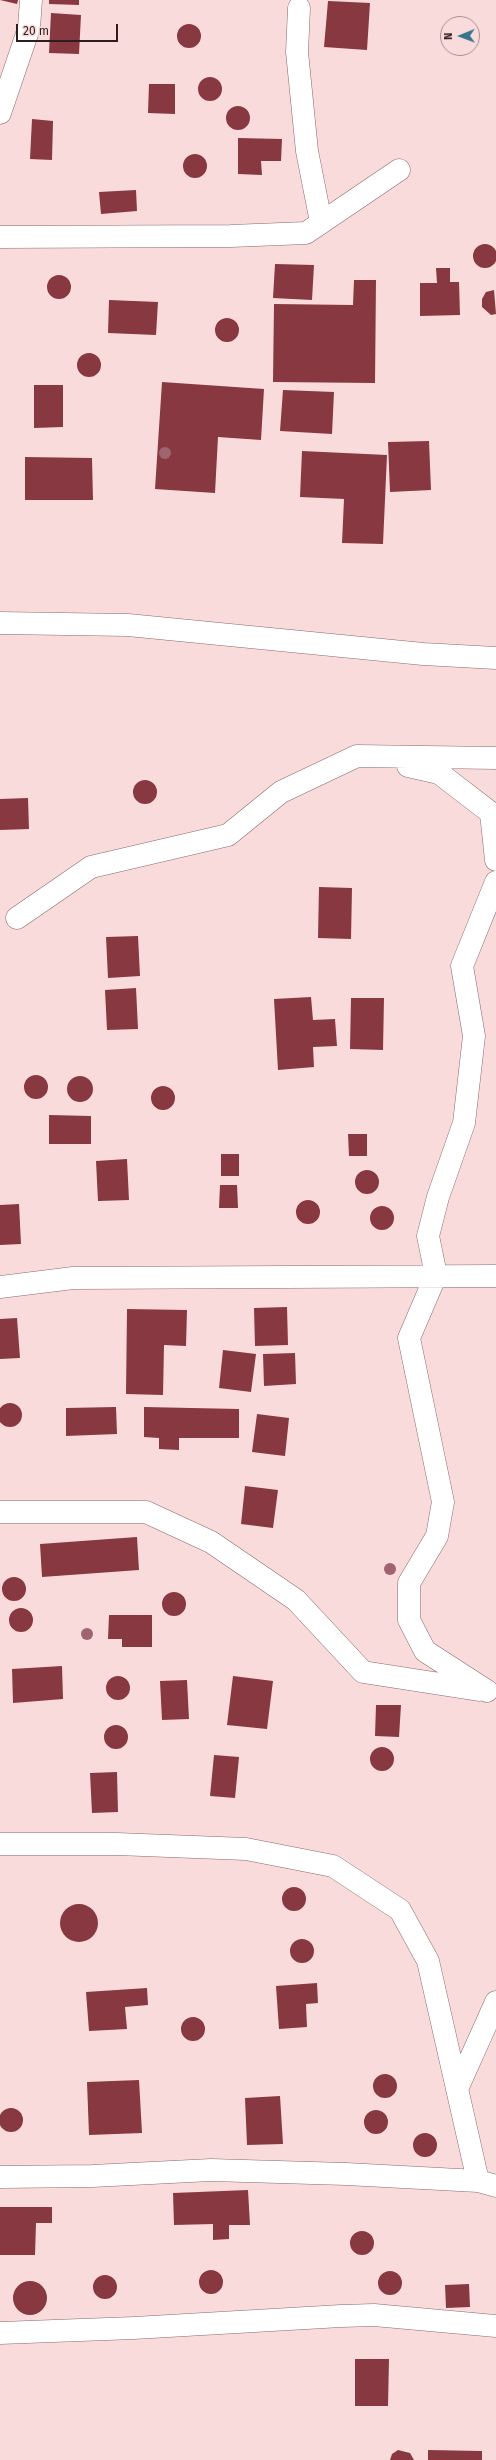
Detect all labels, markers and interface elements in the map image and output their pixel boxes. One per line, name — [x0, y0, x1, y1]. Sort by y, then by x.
scale bar — [18, 16, 120, 42]
north arrow — [440, 16, 480, 56]
text: 20 m — [23, 24, 49, 38]
text: N — [442, 32, 455, 40]

